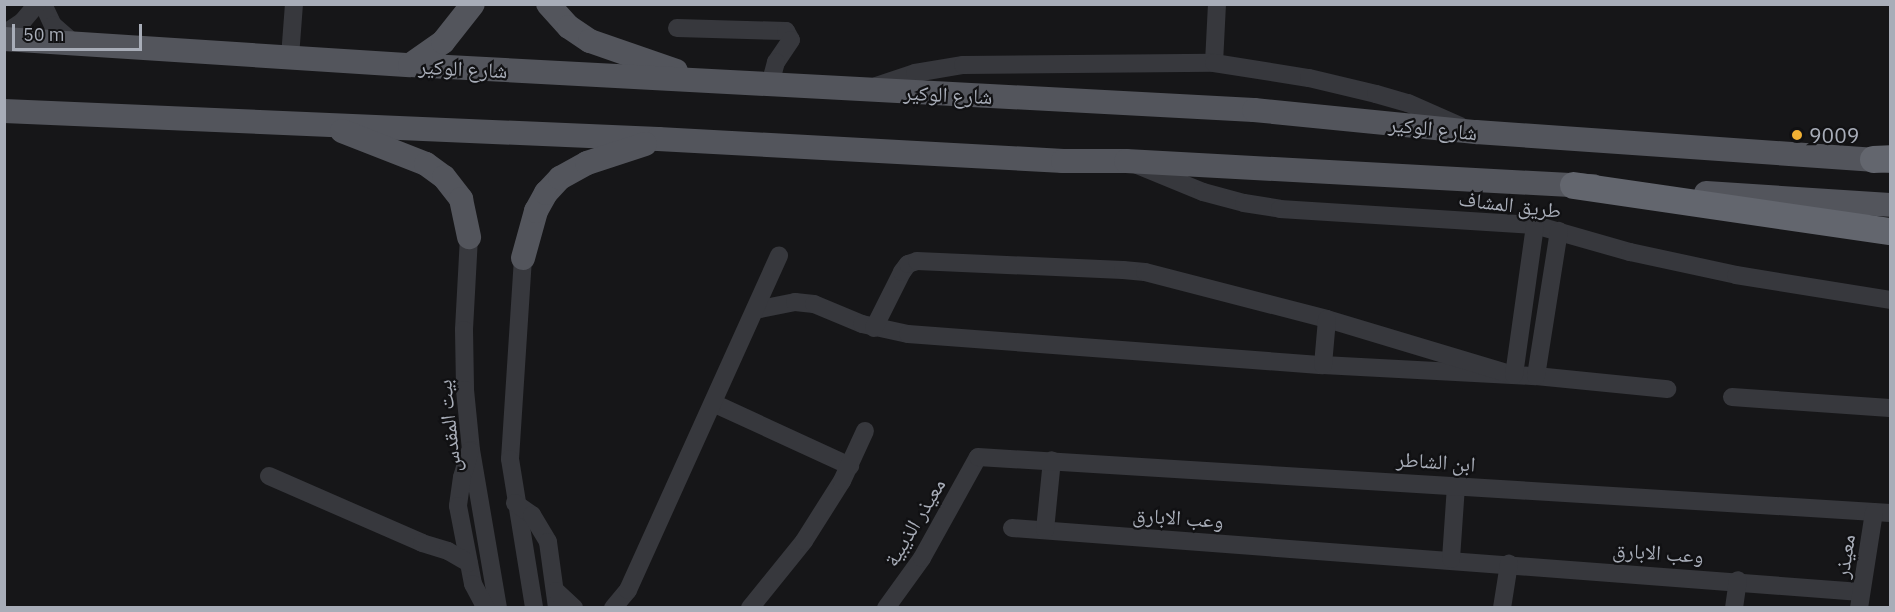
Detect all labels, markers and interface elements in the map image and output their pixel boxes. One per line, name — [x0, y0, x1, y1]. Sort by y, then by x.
scale bar — [15, 12, 146, 50]
text: 50 m — [23, 23, 65, 46]
street label: شارع الوكير — [418, 53, 508, 83]
street label: شارع الوكير — [903, 79, 993, 109]
street label: شارع الوكير — [1387, 111, 1479, 145]
place label: 9009 — [1809, 122, 1859, 148]
marker: 9009 — [1790, 128, 1804, 142]
street label: طريق المشاف — [1457, 185, 1563, 223]
street label: بيت المقدس — [431, 378, 465, 474]
street label: ابن الشاطر — [1396, 446, 1476, 476]
street label: معيذر الذيبية — [878, 473, 950, 571]
street label: وعب الابارق — [1132, 501, 1224, 533]
street label: معيذر — [1828, 532, 1860, 580]
street label: وعب الابارق — [1612, 536, 1704, 568]

